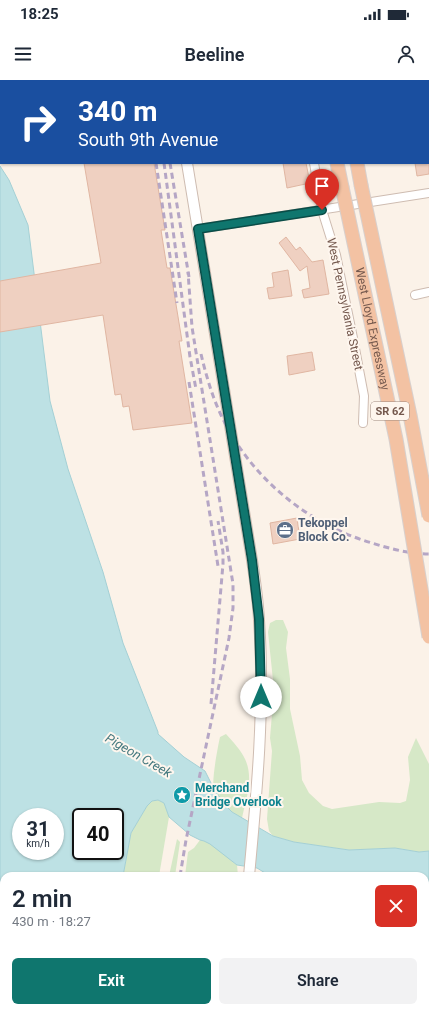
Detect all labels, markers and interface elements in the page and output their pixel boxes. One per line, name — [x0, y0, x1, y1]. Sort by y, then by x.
text: 18:25 — [20, 5, 59, 23]
icon: menu — [12, 43, 34, 65]
icon: person — [395, 43, 417, 65]
text: Beeline — [185, 44, 244, 65]
text: 340 m — [78, 95, 157, 128]
icon: right — [12, 96, 64, 148]
text: South 9th Avenue — [78, 129, 218, 150]
pin — [305, 169, 339, 210]
icon: arrive — [311, 175, 333, 197]
street label: West Pennsylvania Street — [324, 237, 366, 371]
street label: West Lloyd Expressway — [352, 266, 392, 392]
road number: SR 62 — [371, 402, 409, 420]
place label: Tekoppel Block Co. — [298, 516, 349, 544]
office icon: Tekoppel Block Co. — [275, 520, 295, 540]
position arrow — [240, 676, 282, 718]
water label: Pigeon Creek — [103, 730, 175, 781]
place label: Merchand Bridge Overlook — [195, 781, 282, 809]
place icon: Merchand Bridge Overlook — [172, 785, 192, 805]
speed limit sign: 40 — [72, 808, 124, 860]
text: 31 — [27, 817, 49, 841]
text: km/h — [26, 838, 50, 849]
text: 2 min — [12, 885, 72, 913]
button: close — [375, 885, 417, 927]
text: 430 m · 18:27 — [12, 914, 91, 929]
button: Exit — [12, 958, 211, 1004]
button: Share — [219, 958, 417, 1004]

